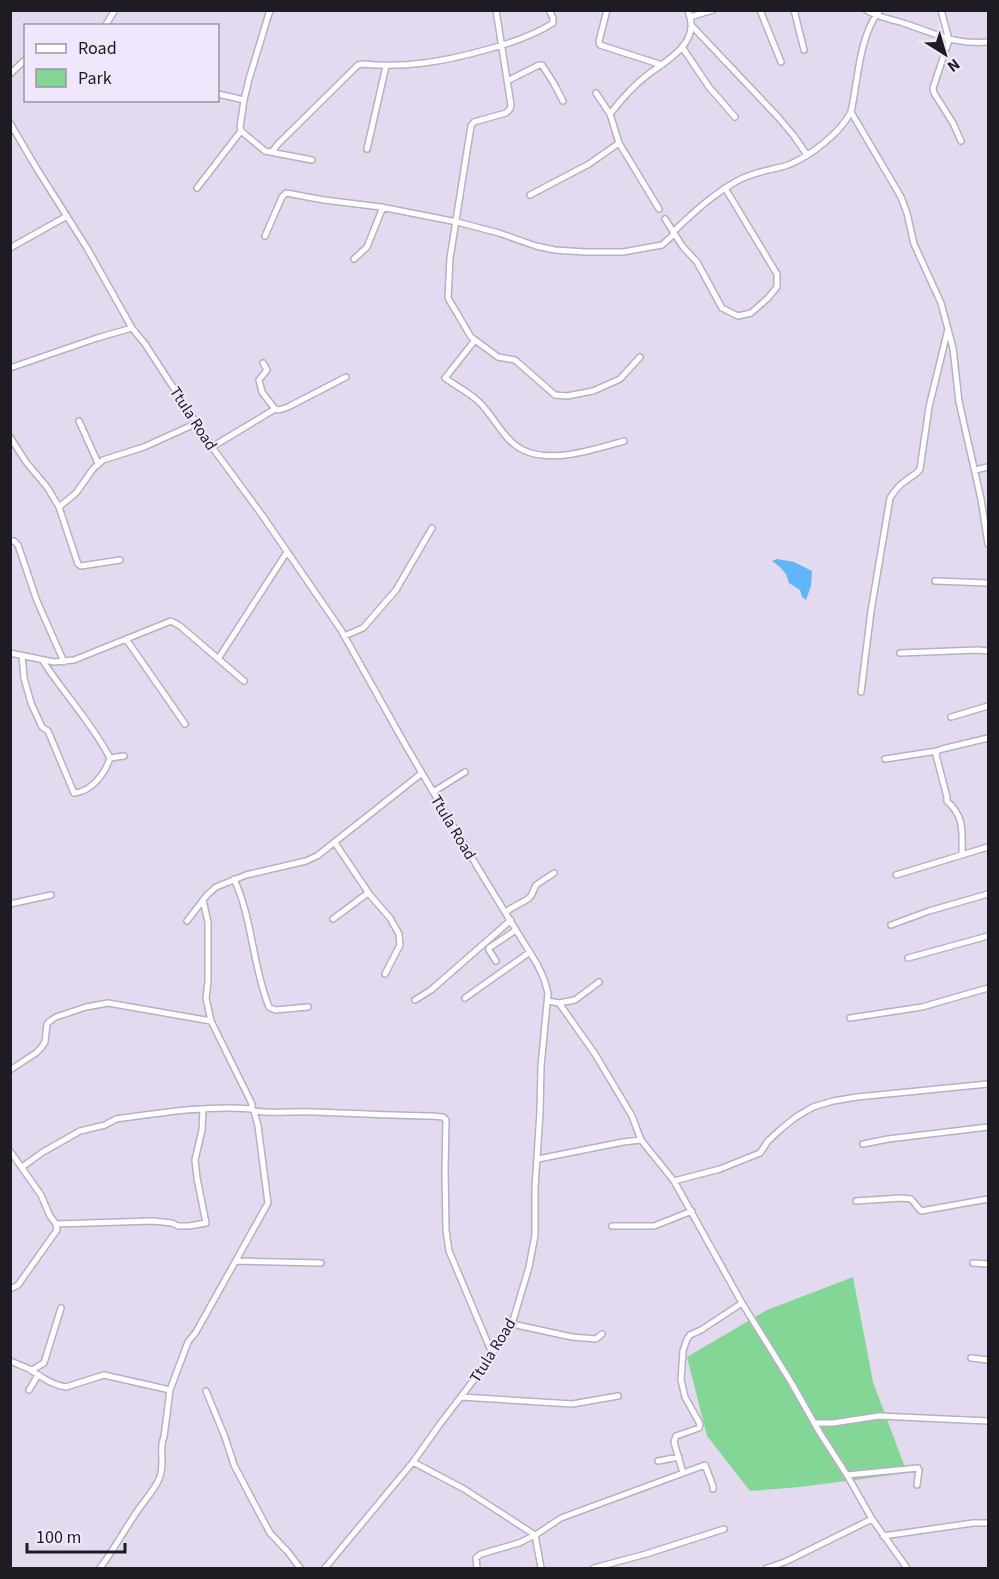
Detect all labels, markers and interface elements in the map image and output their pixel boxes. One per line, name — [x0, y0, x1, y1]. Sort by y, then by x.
legend — [24, 24, 219, 102]
north arrow — [915, 24, 975, 84]
text: Road — [78, 36, 117, 61]
text: N — [943, 53, 964, 77]
text: Park — [78, 66, 112, 91]
street label: Ttula Road — [164, 382, 222, 455]
street label: Ttula Road — [425, 791, 481, 864]
street label: Ttula Road — [464, 1314, 521, 1387]
scale bar — [27, 1516, 124, 1554]
text: 100 m — [36, 1525, 81, 1550]

